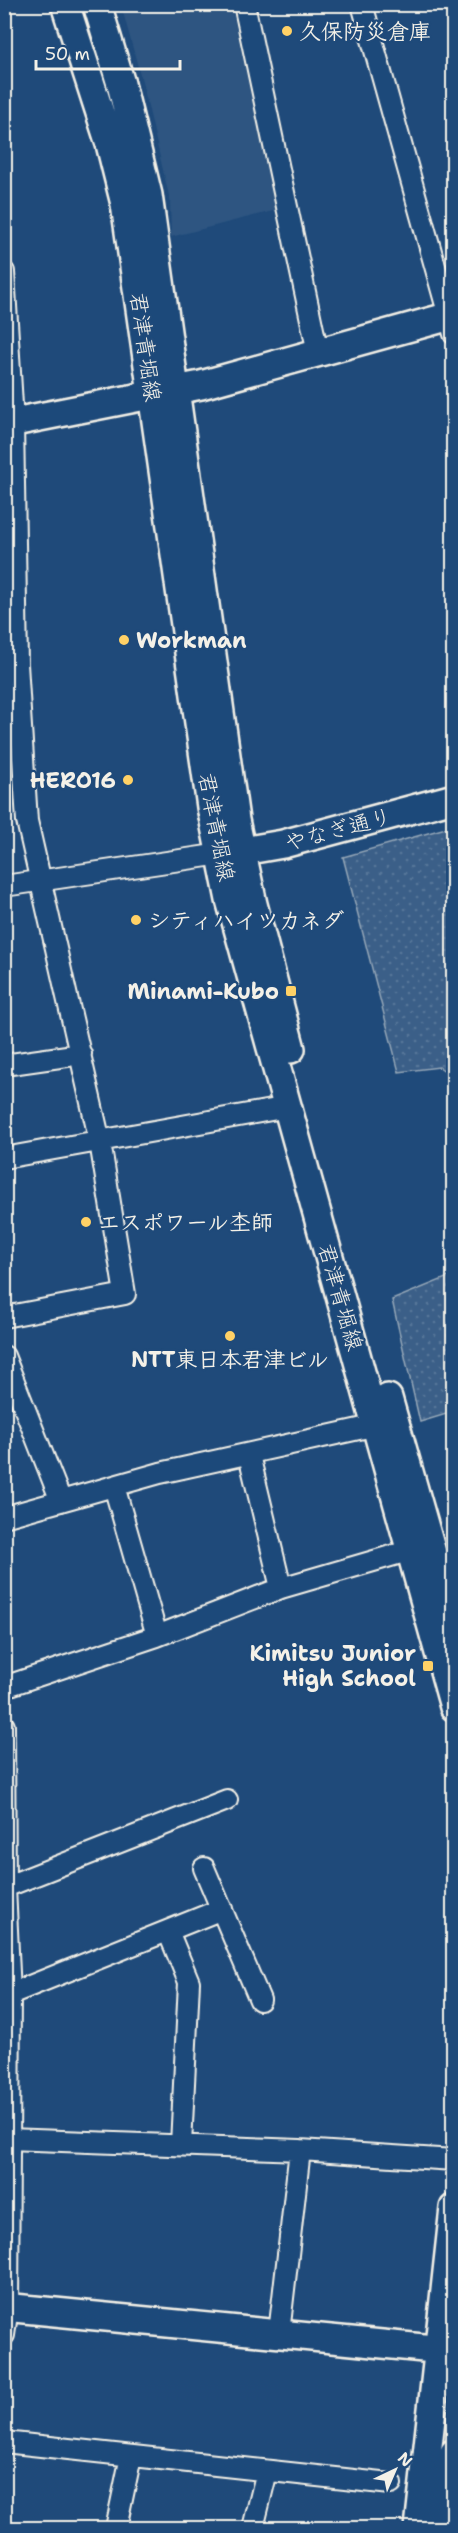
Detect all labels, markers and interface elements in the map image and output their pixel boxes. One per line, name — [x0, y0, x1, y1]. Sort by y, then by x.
place label: 久保防災倉庫 — [299, 17, 431, 46]
marker: 久保防災倉庫 — [280, 24, 294, 38]
scale bar — [36, 33, 180, 71]
text: 50 m — [45, 42, 90, 66]
street label: 君津青堀線 — [123, 291, 168, 404]
place label: Workman — [136, 626, 247, 655]
marker: Workman — [117, 633, 131, 647]
place label: HERO16 — [30, 766, 116, 795]
street label: 君津青堀線 — [192, 770, 241, 884]
marker: HERO16 — [121, 773, 135, 787]
street label: やなぎ通り — [281, 801, 395, 858]
place label: シティハイツカネダ — [148, 906, 344, 935]
marker: シティハイツカネダ — [129, 913, 143, 927]
place label: Minami-Kubo — [127, 977, 279, 1006]
marker: Minami-Kubo — [284, 984, 298, 998]
place label: エスポワール杢師 — [98, 1208, 273, 1237]
marker: エスポワール杢師 — [79, 1215, 93, 1229]
street label: 君津青堀線 — [311, 1240, 370, 1354]
marker: NTT東日本君津ビル — [223, 1329, 237, 1343]
place label: NTT東日本君津ビル — [131, 1345, 329, 1374]
place label: Kimitsu Junior High School — [250, 1639, 416, 1693]
marker: Kimitsu Junior High School — [421, 1659, 435, 1673]
north arrow — [365, 2440, 425, 2500]
text: N — [393, 2448, 417, 2472]

